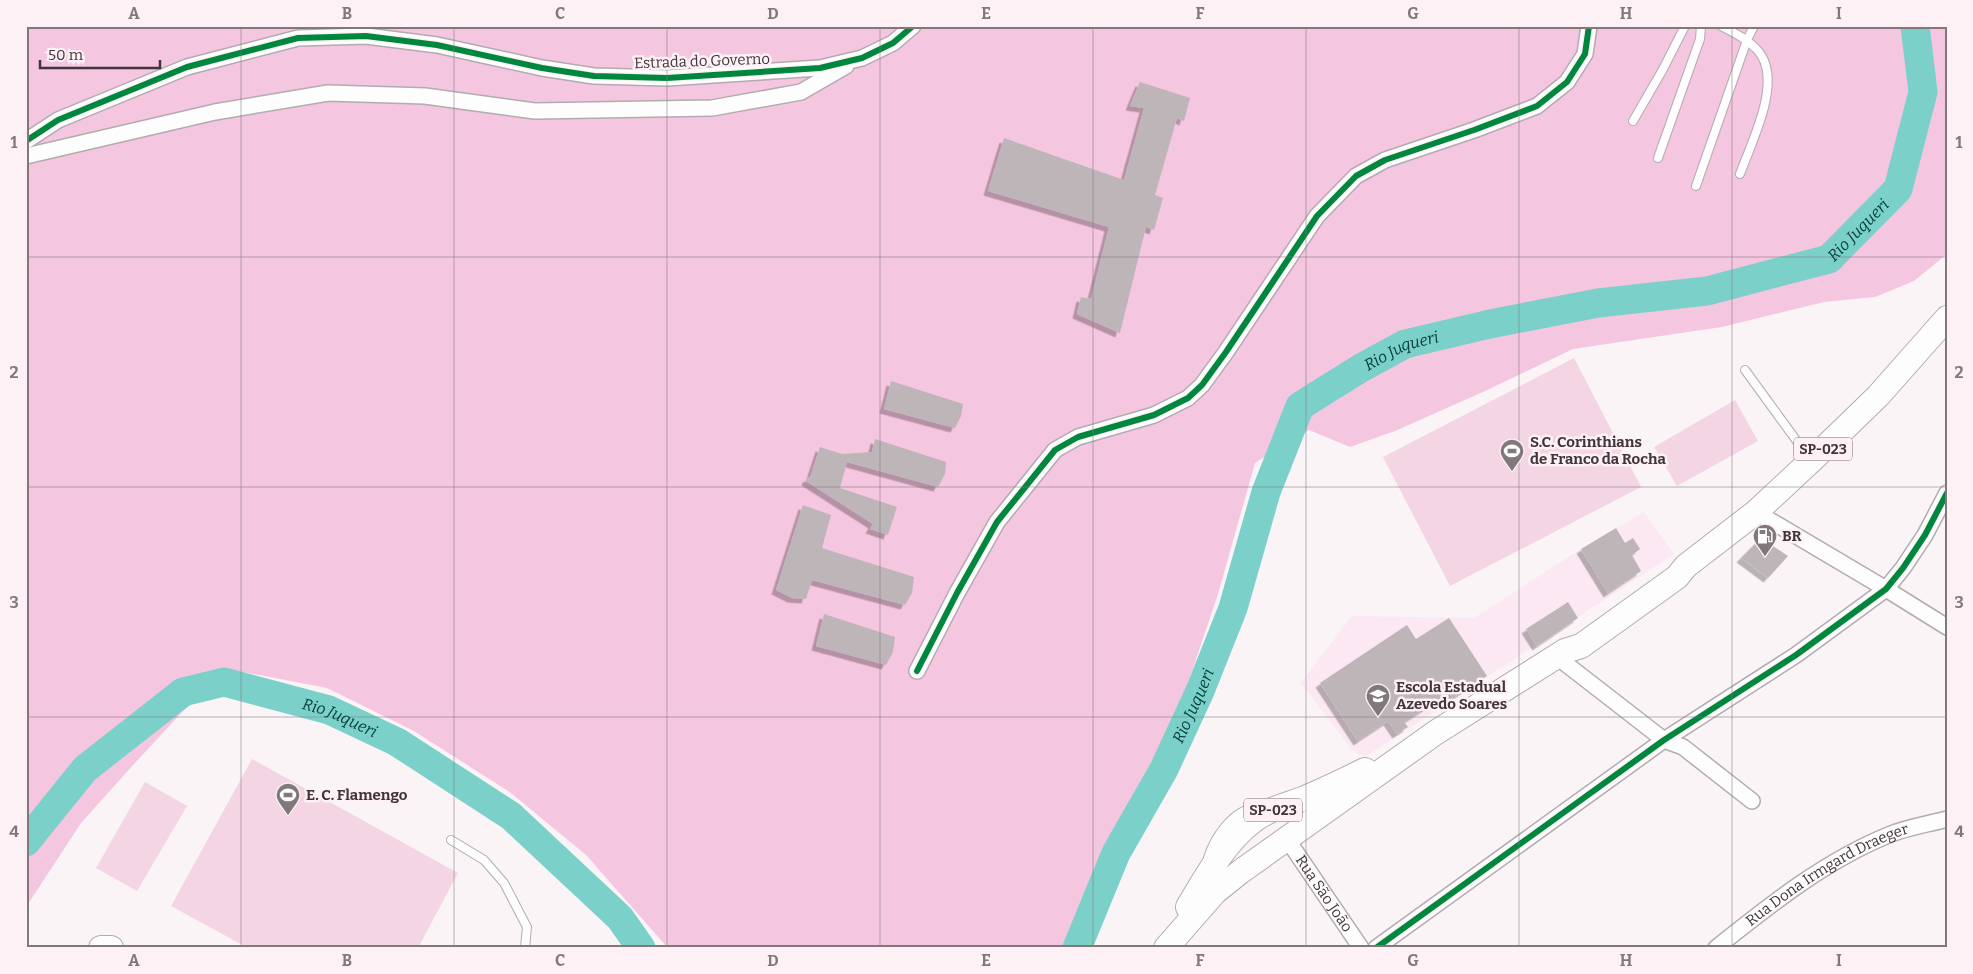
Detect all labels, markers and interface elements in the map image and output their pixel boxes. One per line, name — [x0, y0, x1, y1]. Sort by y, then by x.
text: A — [128, 4, 140, 23]
text: B — [342, 4, 352, 23]
text: C — [555, 4, 565, 23]
text: D — [767, 4, 779, 23]
text: E — [981, 4, 991, 23]
text: F — [1196, 4, 1205, 23]
text: G — [1407, 4, 1419, 23]
text: H — [1620, 4, 1633, 23]
text: I — [1836, 4, 1842, 23]
scale bar — [40, 38, 160, 70]
text: 50 m — [48, 46, 84, 64]
street label: Estrada do Governo — [634, 50, 770, 72]
text: 1 — [11, 133, 18, 152]
text: 1 — [1956, 133, 1963, 152]
water label: Rio Juqueri — [1824, 195, 1893, 265]
water label: Rio Juqueri — [1361, 327, 1441, 375]
text: 2 — [9, 363, 19, 382]
text: 2 — [1954, 363, 1964, 382]
place label: S.C. Corinthians de Franco da Rocha — [1530, 433, 1666, 468]
sports icon: S.C. Corinthians de Franco da Rocha — [1499, 438, 1525, 472]
road number: SP-023 — [1794, 438, 1852, 460]
fuel station icon: BR — [1752, 523, 1778, 557]
place label: BR — [1782, 527, 1801, 545]
text: 3 — [9, 593, 19, 612]
text: 3 — [1954, 593, 1964, 612]
water label: Rio Juqueri — [1168, 666, 1218, 746]
place label: Escola Estadual Azevedo Soares — [1396, 678, 1507, 713]
school or university icon: Escola Estadual Azevedo Soares — [1365, 683, 1391, 717]
water label: Rio Juqueri — [300, 694, 381, 742]
sports icon: E. C. Flamengo — [275, 782, 301, 816]
place label: E. C. Flamengo — [306, 786, 408, 804]
road number: SP-023 — [1244, 798, 1302, 822]
street label: Rua Dona Irmgard Draeger — [1742, 820, 1911, 930]
text: 4 — [9, 822, 19, 841]
text: 4 — [1954, 822, 1964, 841]
street label: Rua São João — [1292, 852, 1357, 935]
text: A — [128, 951, 140, 970]
text: B — [342, 951, 352, 970]
text: C — [555, 951, 565, 970]
text: D — [767, 951, 779, 970]
text: E — [981, 951, 991, 970]
text: F — [1196, 951, 1205, 970]
text: G — [1407, 951, 1419, 970]
text: H — [1620, 951, 1633, 970]
text: I — [1836, 951, 1842, 970]

